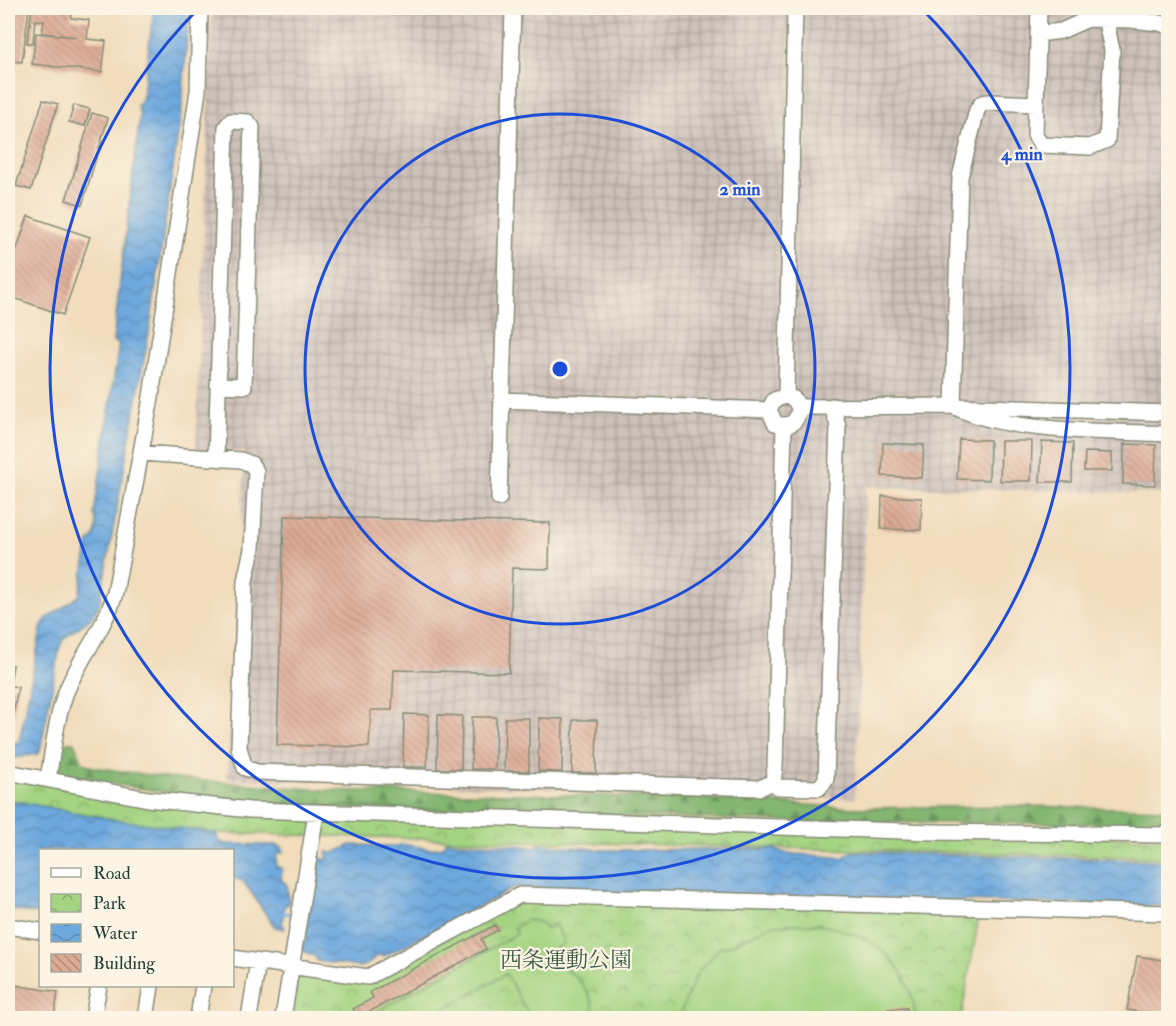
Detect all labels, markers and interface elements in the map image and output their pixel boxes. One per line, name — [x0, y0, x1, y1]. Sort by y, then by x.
text: 4 min — [1000, 143, 1043, 166]
text: 2 min — [720, 178, 761, 201]
centre of rings — [550, 359, 570, 379]
legend — [39, 849, 234, 987]
text: Road — [93, 862, 131, 885]
text: Park — [93, 892, 126, 915]
text: Water — [92, 922, 137, 945]
park label: 西条運動公園 — [500, 946, 632, 974]
text: Building — [93, 952, 156, 975]

